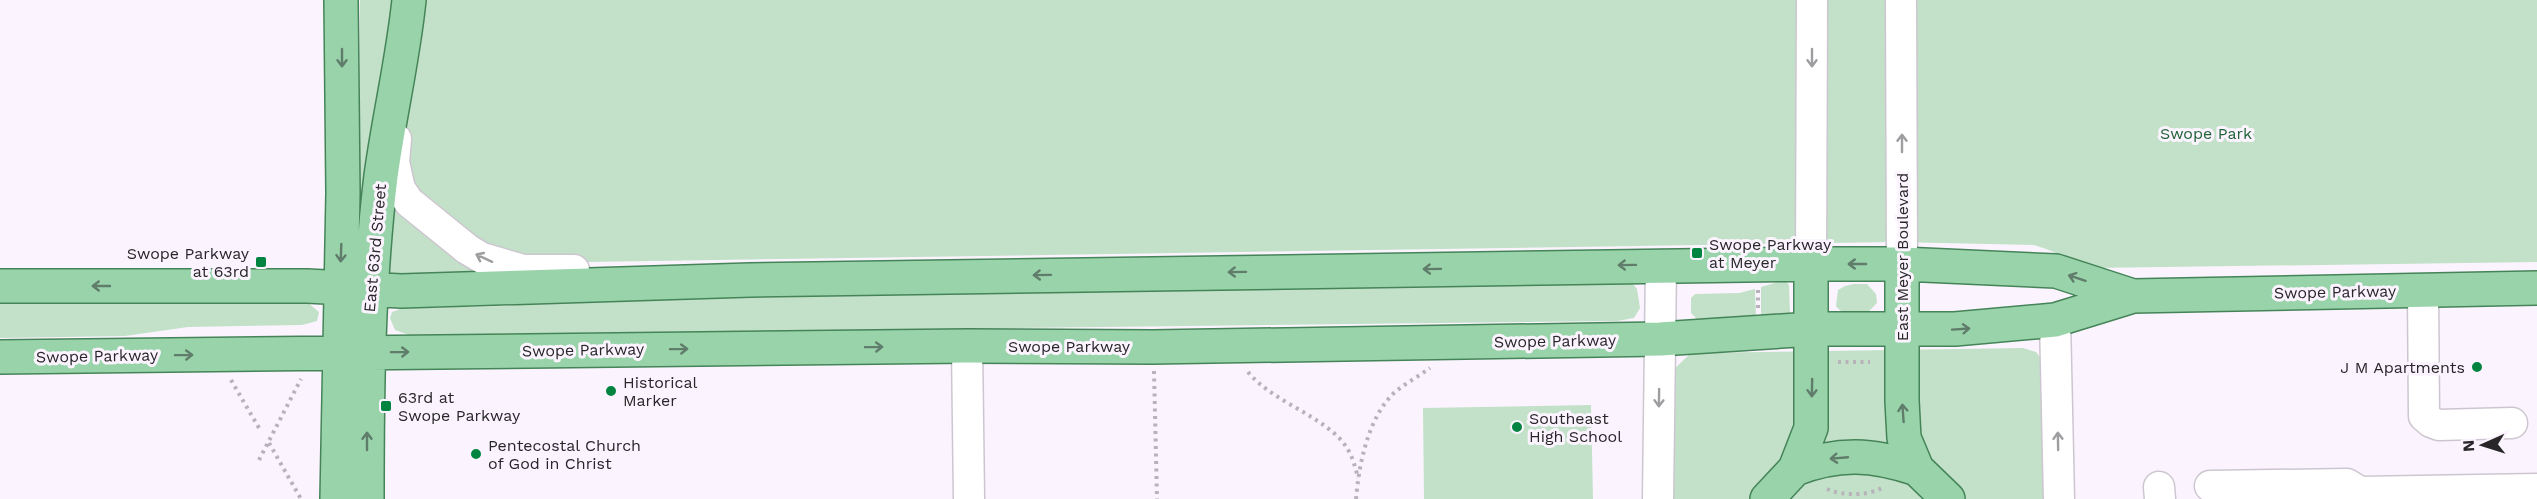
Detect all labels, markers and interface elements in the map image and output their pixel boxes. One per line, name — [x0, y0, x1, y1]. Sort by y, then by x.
one-way arrow — [336, 48, 348, 68]
one-way arrow — [1806, 48, 1818, 68]
park label: Swope Park — [2160, 124, 2252, 143]
one-way arrow — [1896, 133, 1908, 153]
street label: East Meyer Boulevard — [1893, 173, 1912, 341]
street label: East 63rd Street — [360, 183, 390, 313]
place label: Swope Parkway at Meyer — [1709, 235, 1832, 272]
one-way arrow — [335, 243, 346, 263]
place label: Swope Parkway at 63rd — [127, 244, 250, 281]
marker: Swope Parkway at Meyer — [1690, 246, 1704, 260]
one-way arrow — [476, 252, 494, 263]
marker: Swope Parkway at 63rd — [254, 255, 268, 269]
one-way arrow — [1847, 258, 1867, 270]
one-way arrow — [1617, 259, 1637, 271]
one-way arrow — [1422, 263, 1442, 274]
one-way arrow — [1227, 266, 1247, 278]
one-way arrow — [1032, 269, 1052, 281]
one-way arrow — [2068, 272, 2087, 283]
one-way arrow — [92, 280, 112, 292]
street label: Swope Parkway — [2274, 281, 2397, 303]
one-way arrow — [1951, 323, 1971, 334]
street label: Swope Parkway — [1494, 330, 1617, 352]
street label: Swope Parkway — [1008, 337, 1131, 356]
street label: Swope Parkway — [522, 339, 645, 361]
one-way arrow — [864, 341, 884, 353]
one-way arrow — [669, 343, 689, 355]
street label: Swope Parkway — [36, 345, 159, 367]
one-way arrow — [390, 346, 410, 358]
one-way arrow — [174, 349, 194, 360]
place label: J M Apartments — [2340, 358, 2465, 377]
marker: J M Apartments — [2470, 360, 2484, 374]
place label: Historical Marker — [623, 373, 698, 410]
one-way arrow — [1806, 377, 1818, 397]
marker: Historical Marker — [604, 384, 618, 398]
one-way arrow — [1654, 387, 1665, 407]
place label: 63rd at Swope Parkway — [398, 388, 521, 425]
marker: 63rd at Swope Parkway — [379, 399, 393, 413]
one-way arrow — [1897, 403, 1908, 423]
place label: Southeast High School — [1529, 409, 1622, 446]
north arrow — [2453, 415, 2513, 475]
marker: Southeast High School — [1510, 420, 1524, 434]
one-way arrow — [361, 431, 373, 451]
one-way arrow — [2053, 431, 2064, 451]
place label: Pentecostal Church of God in Christ — [488, 436, 641, 473]
text: N — [2459, 439, 2478, 452]
marker: Pentecostal Church of God in Christ — [469, 447, 483, 461]
one-way arrow — [1830, 453, 1850, 464]

